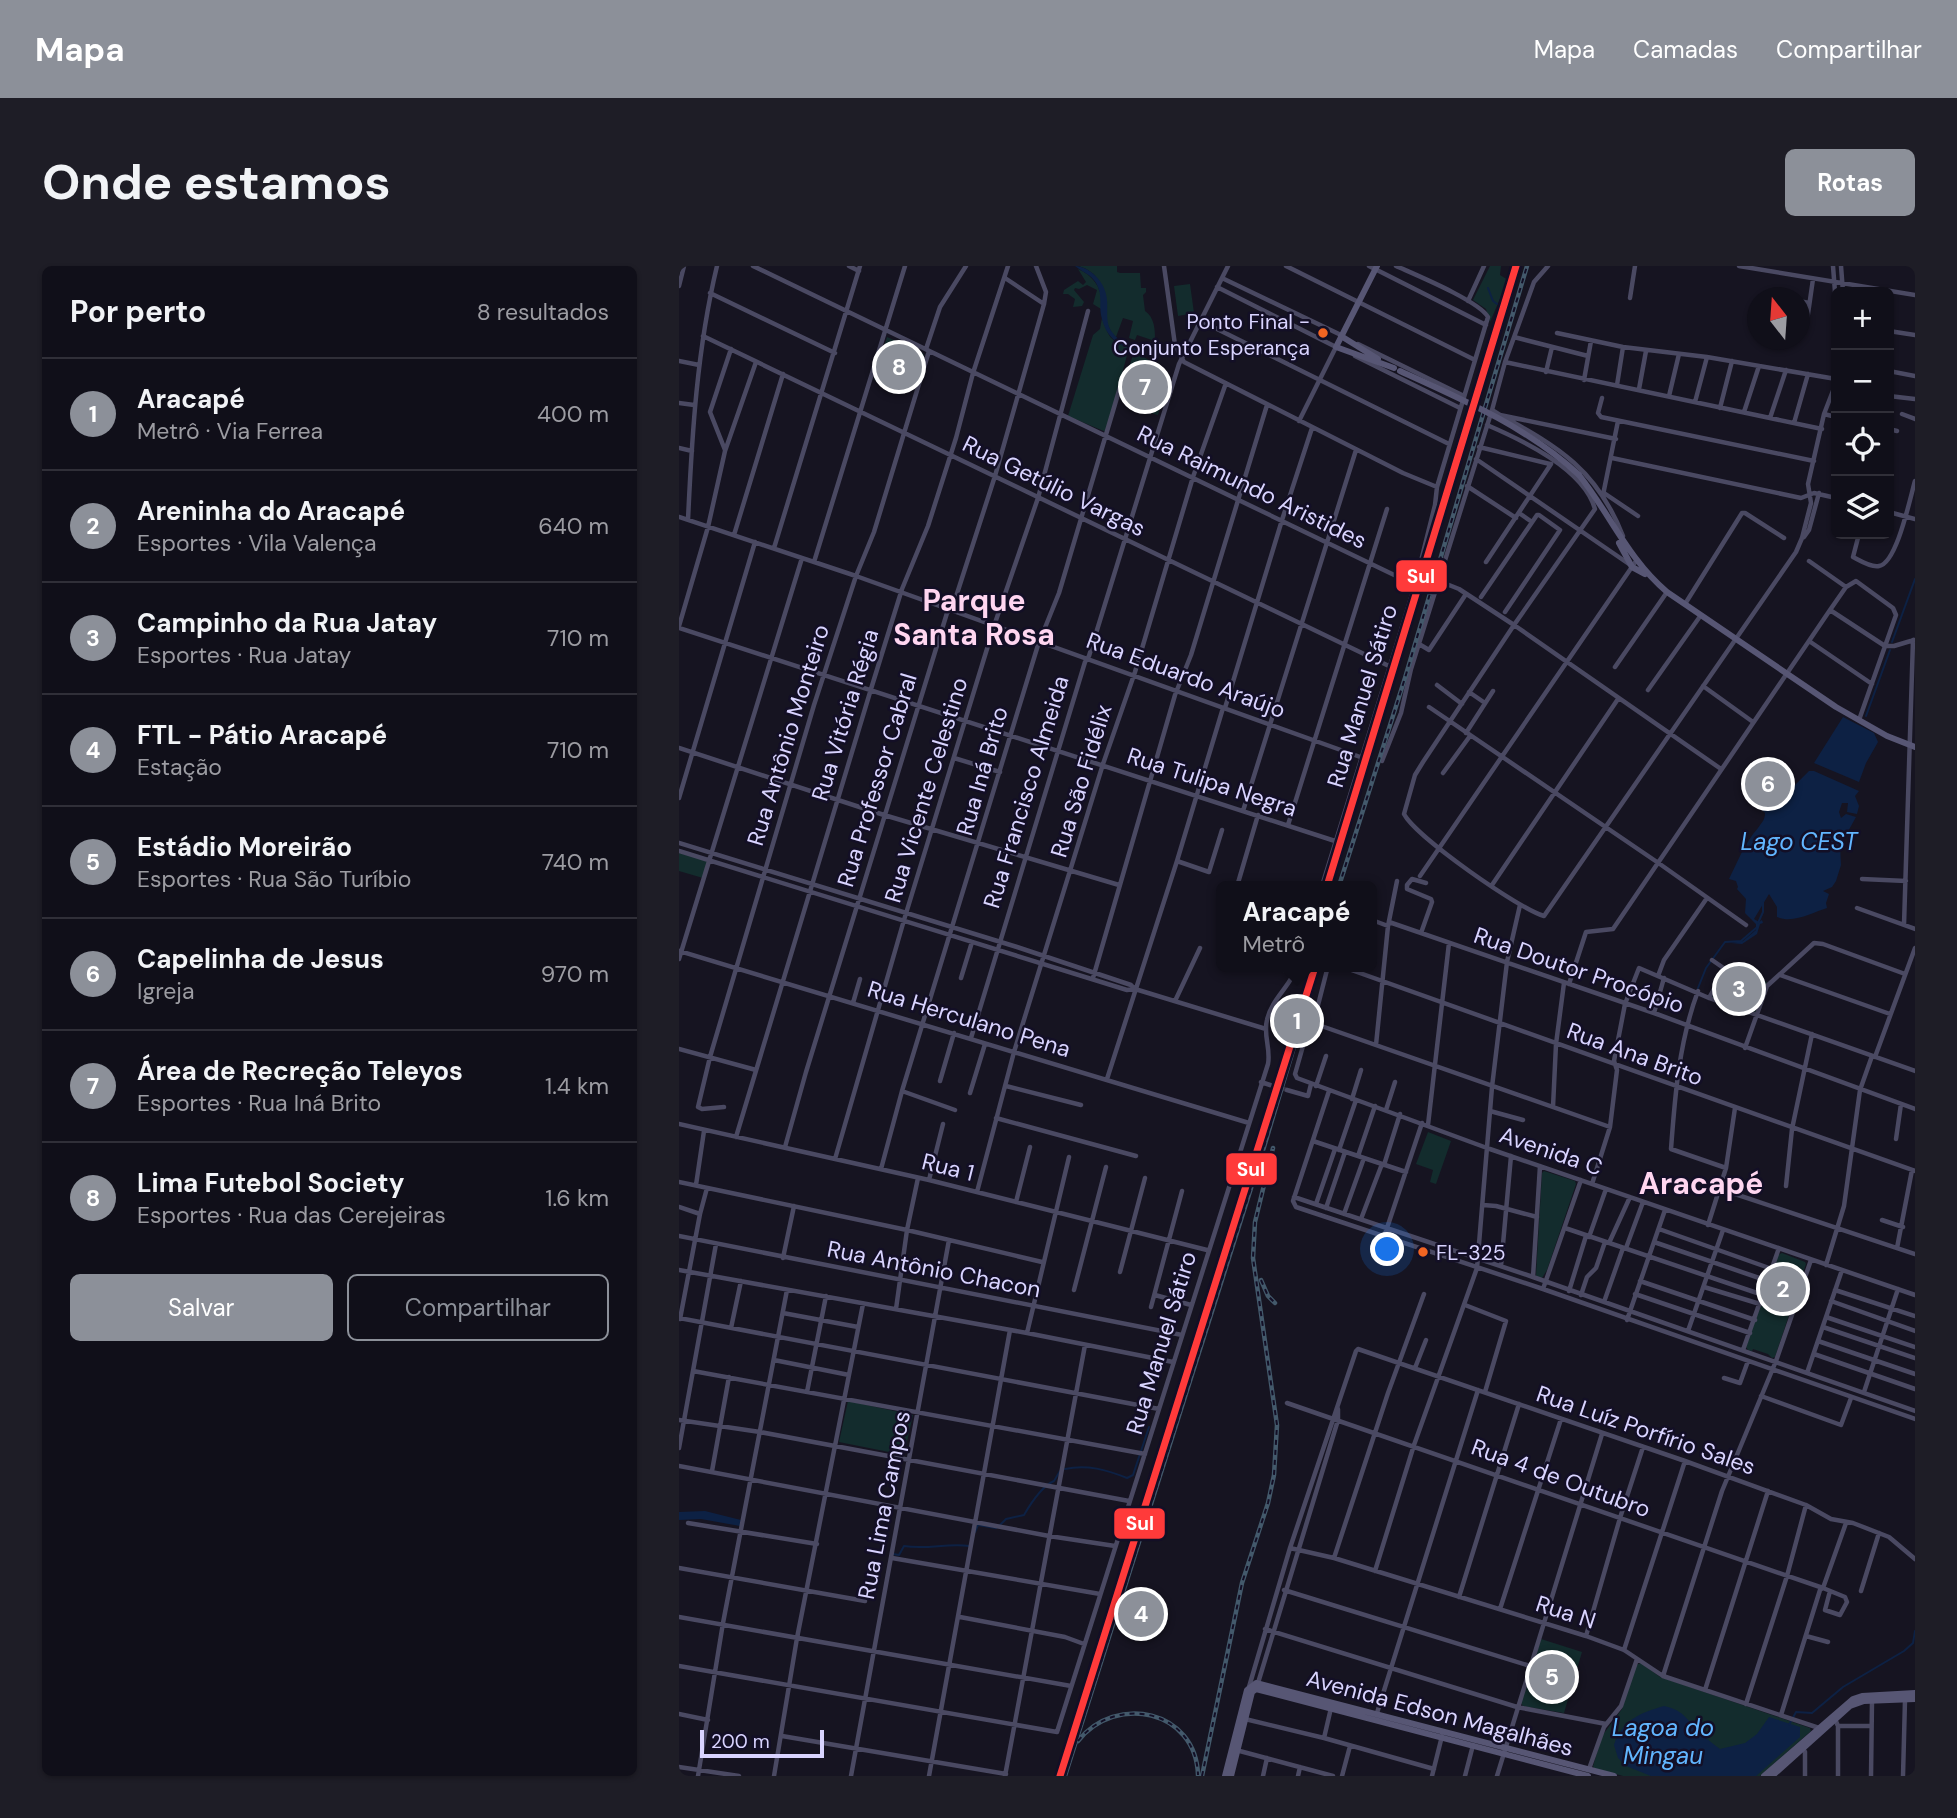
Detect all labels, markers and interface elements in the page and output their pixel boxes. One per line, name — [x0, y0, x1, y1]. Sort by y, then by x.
text: Mapa — [35, 28, 125, 71]
text: Mapa — [1534, 34, 1595, 65]
text: Camadas — [1633, 34, 1738, 65]
text: Compartilhar — [1776, 34, 1922, 65]
button: Rotas — [1785, 149, 1915, 216]
text: Onde estamos — [42, 150, 391, 214]
north arrow — [1747, 287, 1810, 350]
map controls — [1831, 287, 1894, 539]
button: + — [1831, 287, 1894, 350]
text: Por perto — [70, 292, 206, 331]
text: 8 resultados — [477, 297, 609, 327]
place label: Ponto Final - Conjunto Esperança — [1113, 308, 1310, 362]
marker: Ponto Final - Conjunto Esperança — [1316, 326, 1330, 340]
pin: 8 — [876, 341, 922, 393]
button: − — [1831, 350, 1894, 413]
pin: 7 — [1122, 361, 1168, 413]
text: Aracapé — [137, 382, 245, 416]
text: 1 — [89, 399, 97, 429]
text: 400 m — [537, 399, 609, 429]
button: locate — [1831, 413, 1894, 476]
text: Metrô · Via Ferrea — [137, 416, 323, 446]
street label: Rua Raimundo Aristides — [1132, 418, 1372, 556]
street label: Rua Getúlio Vargas — [958, 429, 1150, 543]
button: layers — [1831, 476, 1894, 539]
text: Areninha do Aracapé — [137, 494, 405, 528]
text: 2 — [86, 511, 100, 541]
text: 640 m — [538, 511, 609, 541]
text: Esportes · Vila Valença — [137, 528, 377, 558]
line badge: Sul — [1395, 559, 1448, 593]
text: Sul — [1407, 564, 1435, 589]
district label: Parque Santa Rosa — [893, 581, 1055, 654]
street label: Rua Manuel Sátiro — [1320, 601, 1404, 791]
text: Campinho da Rua Jatay — [137, 606, 437, 640]
street label: Rua Antônio Monteiro — [740, 621, 836, 849]
text: 3 — [86, 623, 100, 653]
text: 710 m — [547, 623, 609, 653]
street label: Rua Vitória Régia — [805, 625, 885, 805]
street label: Rua Eduardo Araújo — [1082, 625, 1290, 725]
text: Esportes · Rua Jatay — [137, 640, 351, 670]
street label: Rua Professor Cabral — [830, 670, 924, 890]
street label: Rua Francisco Almeida — [976, 672, 1076, 912]
street label: Rua Vicente Celestino — [877, 674, 975, 906]
street label: Rua São Fidélix — [1043, 701, 1119, 861]
street label: Rua Iná Brito — [949, 703, 1015, 839]
text: FTL - Pátio Aracapé — [137, 718, 387, 752]
text: 4 — [86, 735, 100, 765]
text: 710 m — [547, 735, 609, 765]
street label: Rua Tulipa Negra — [1123, 740, 1301, 824]
text: Estação — [137, 752, 222, 782]
pin: 6 — [1745, 758, 1791, 810]
water label: Lago CEST — [1741, 826, 1859, 857]
text: Estádio Moreirão — [137, 830, 352, 864]
text: 5 — [86, 847, 100, 877]
text: 740 m — [542, 847, 609, 877]
text: Esportes · Rua São Turíbio — [137, 864, 411, 894]
popup — [1216, 881, 1377, 972]
text: Aracapé — [1242, 895, 1351, 929]
street label: Rua Doutor Procópio — [1470, 920, 1688, 1020]
text: Metrô — [1242, 929, 1305, 959]
text: Capelinha de Jesus — [137, 942, 384, 976]
text: 6 — [86, 959, 100, 989]
text: 970 m — [541, 959, 609, 989]
pin: 3 — [1716, 963, 1762, 1015]
street label: Rua Herculano Pena — [864, 974, 1074, 1064]
text: Igreja — [137, 976, 194, 1006]
pin: 1 — [1274, 995, 1320, 1047]
street label: Rua Ana Brito — [1563, 1015, 1707, 1093]
text: Área de Recreção Teleyos — [137, 1054, 463, 1088]
text: 7 — [87, 1071, 99, 1101]
text: 1.4 km — [545, 1071, 609, 1101]
text: Esportes · Rua Iná Brito — [137, 1088, 381, 1118]
street label: Avenida C — [1496, 1119, 1606, 1183]
street label: Rua 1 — [919, 1146, 977, 1188]
line badge: Sul — [1225, 1152, 1278, 1186]
text: Sul — [1237, 1157, 1265, 1182]
district label: Aracapé — [1639, 1164, 1763, 1203]
text: Lima Futebol Society — [137, 1166, 404, 1200]
text: 8 — [86, 1183, 100, 1213]
text: 1.6 km — [545, 1183, 609, 1213]
text: Esportes · Rua das Cerejeiras — [137, 1200, 446, 1230]
your location — [1370, 1232, 1404, 1266]
street label: Rua Antônio Chacon — [825, 1234, 1043, 1304]
place label: FL-325 — [1436, 1239, 1506, 1267]
marker: FL-325 — [1416, 1245, 1430, 1259]
street label: Rua Manuel Sátiro — [1119, 1248, 1203, 1438]
pin: 2 — [1760, 1263, 1806, 1315]
button: Salvar — [70, 1274, 333, 1341]
button: Compartilhar — [347, 1274, 609, 1341]
street label: Rua Luíz Porfírio Sales — [1533, 1378, 1759, 1482]
street label: Rua Lima Campos — [851, 1408, 917, 1602]
street label: Rua 4 de Outubro — [1467, 1432, 1655, 1524]
line badge: Sul — [1113, 1507, 1166, 1540]
text: Sul — [1126, 1511, 1154, 1536]
pin: 4 — [1118, 1588, 1164, 1640]
street label: Rua N — [1532, 1588, 1600, 1636]
pin: 5 — [1529, 1651, 1575, 1703]
street label: Avenida Edson Magalhães — [1303, 1663, 1577, 1763]
water label: Lagoa do Mingau — [1612, 1712, 1714, 1771]
scale bar — [700, 1727, 824, 1759]
text: 200 m — [711, 1729, 770, 1754]

